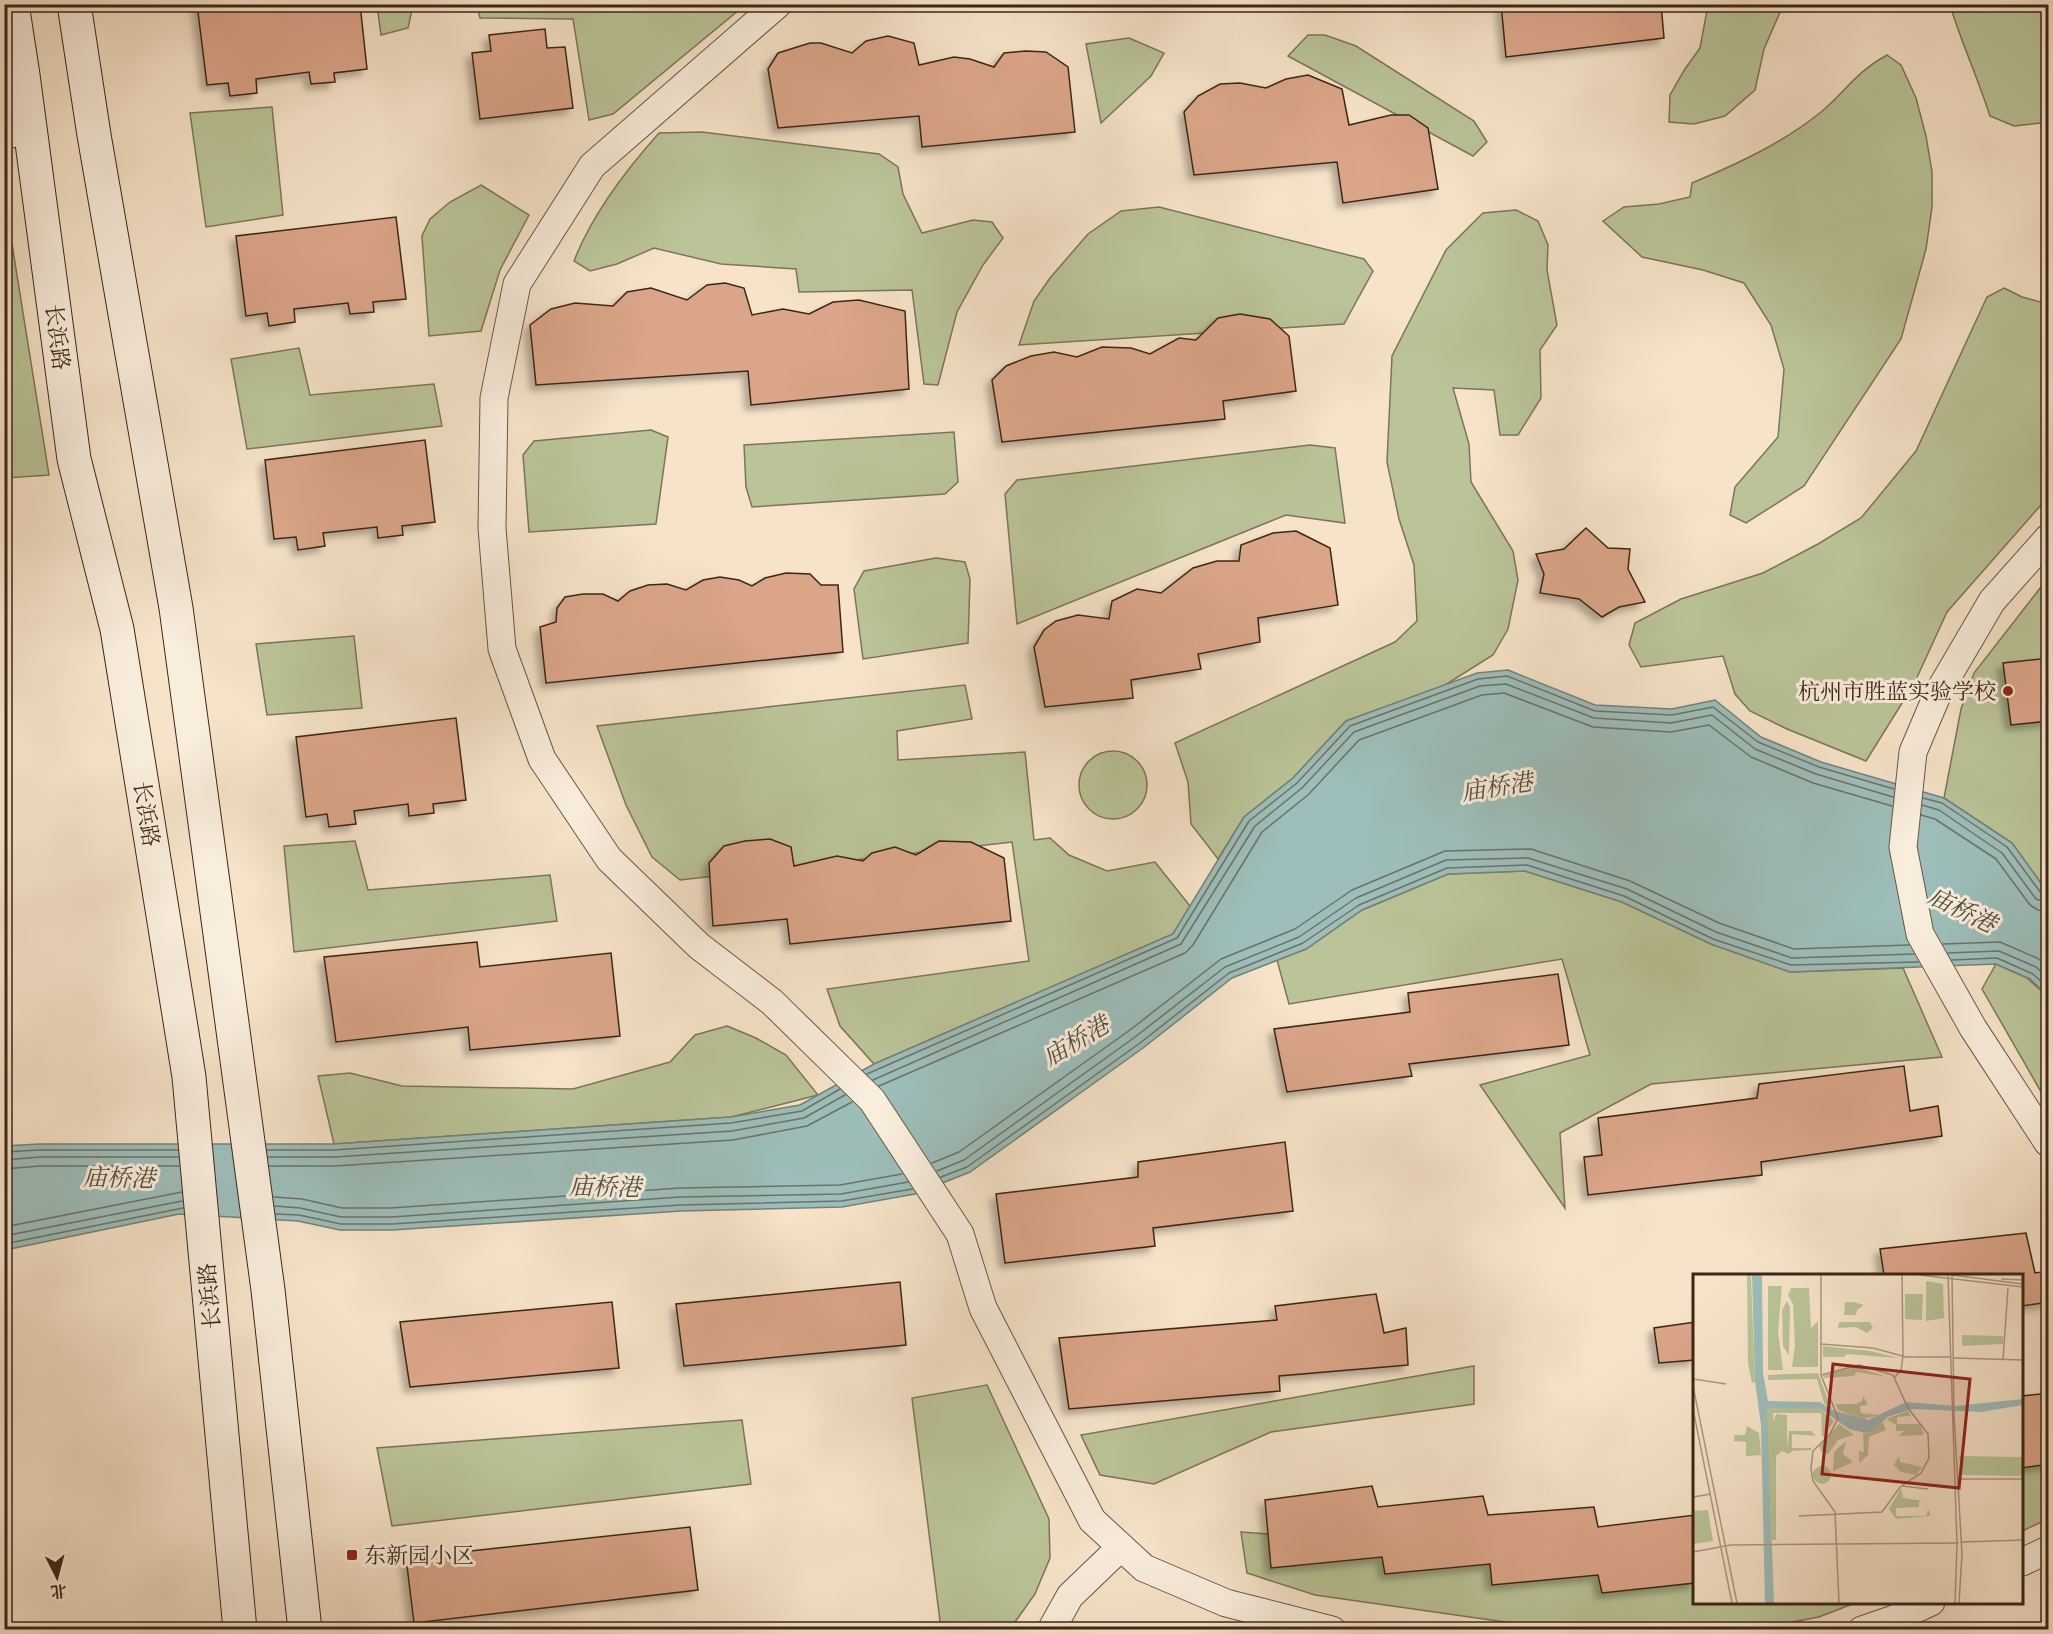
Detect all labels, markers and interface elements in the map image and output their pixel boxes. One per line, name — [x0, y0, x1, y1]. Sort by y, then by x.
street label: 长浜路 — [35, 303, 75, 372]
place label: 杭州市胜蓝实验学校 — [1798, 678, 1996, 710]
marker: 杭州市胜蓝实验学校 — [2001, 684, 2015, 698]
water label: 庙桥港 — [1459, 766, 1538, 811]
street label: 长浜路 — [123, 779, 165, 850]
water label: 庙桥港 — [1921, 881, 2004, 944]
water label: 庙桥港 — [1037, 1008, 1119, 1076]
water label: 庙桥港 — [83, 1162, 158, 1198]
water label: 庙桥港 — [569, 1171, 644, 1207]
street label: 长浜路 — [193, 1261, 231, 1330]
inset map — [1693, 1274, 2023, 1604]
place label: 东新园小区 — [364, 1542, 474, 1574]
north arrow — [27, 1547, 87, 1607]
marker: 东新园小区 — [345, 1548, 359, 1562]
text: 北 — [49, 1577, 67, 1602]

